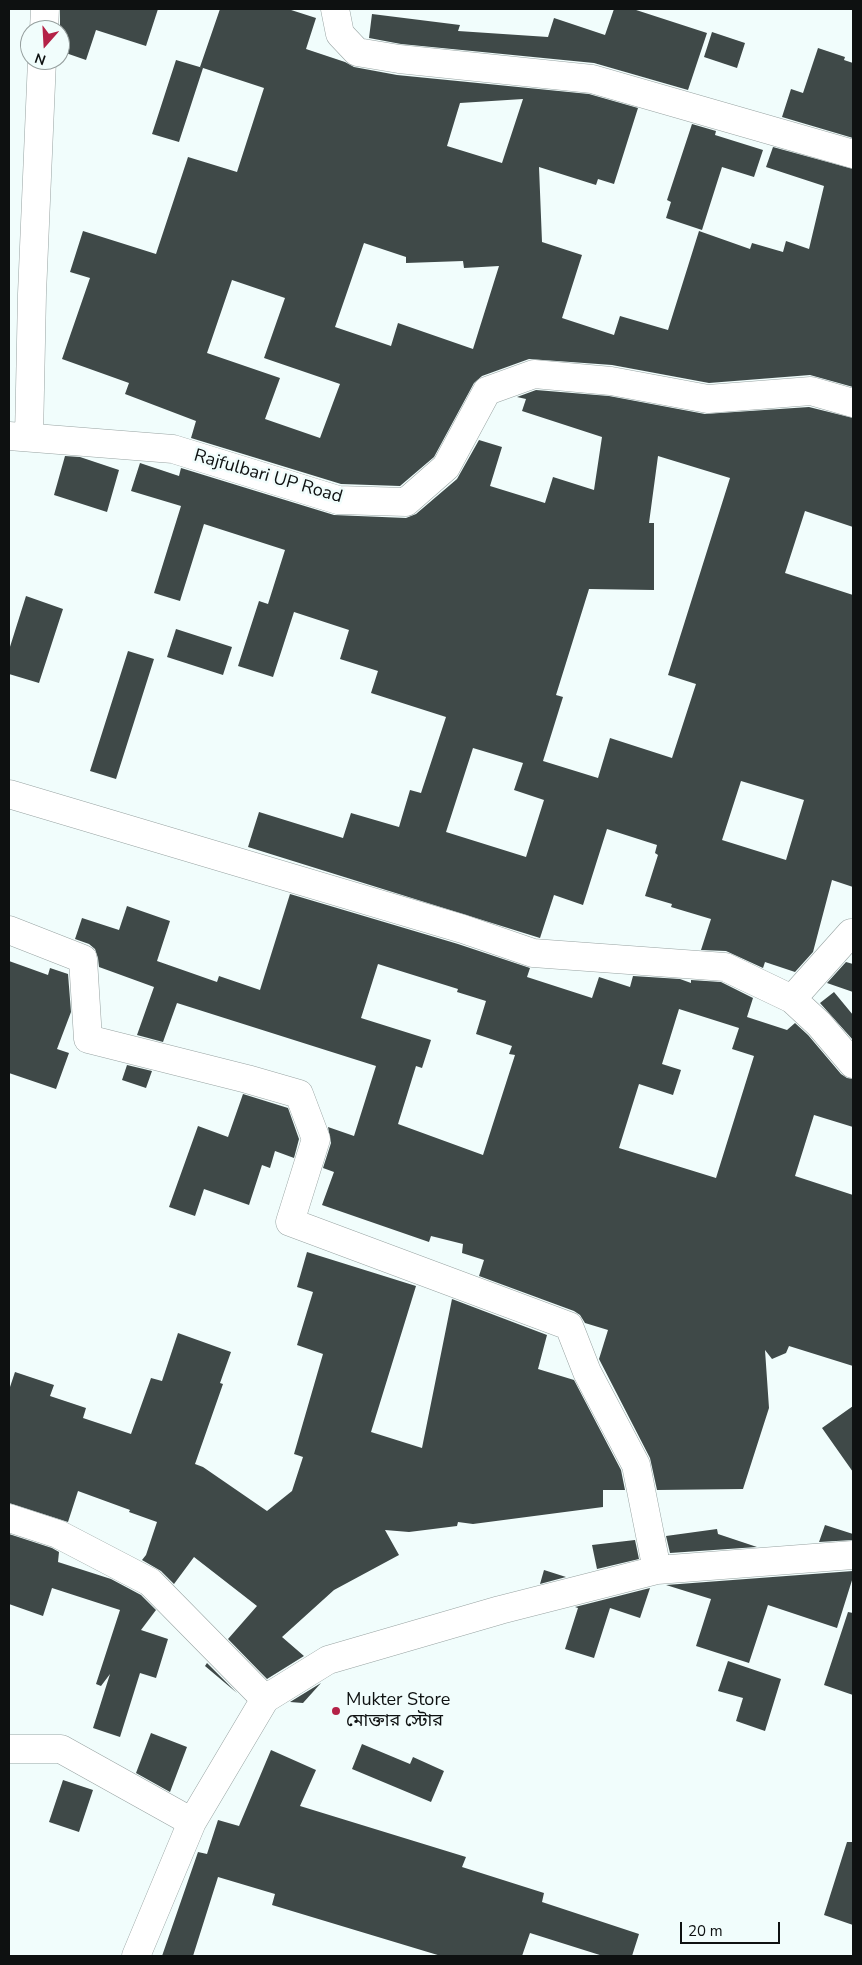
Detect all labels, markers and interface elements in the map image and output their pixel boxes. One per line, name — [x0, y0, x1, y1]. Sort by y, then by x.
north arrow — [20, 20, 70, 70]
text: N — [32, 48, 48, 69]
street label: Rajfulbari UP Road — [191, 445, 345, 509]
place label: Mukter Store মোক্তার স্টোর — [346, 1690, 450, 1732]
marker: Mukter Store মোক্তার স্টোর — [330, 1705, 342, 1717]
scale bar — [682, 1912, 782, 1944]
text: 20 m — [688, 1921, 723, 1941]

